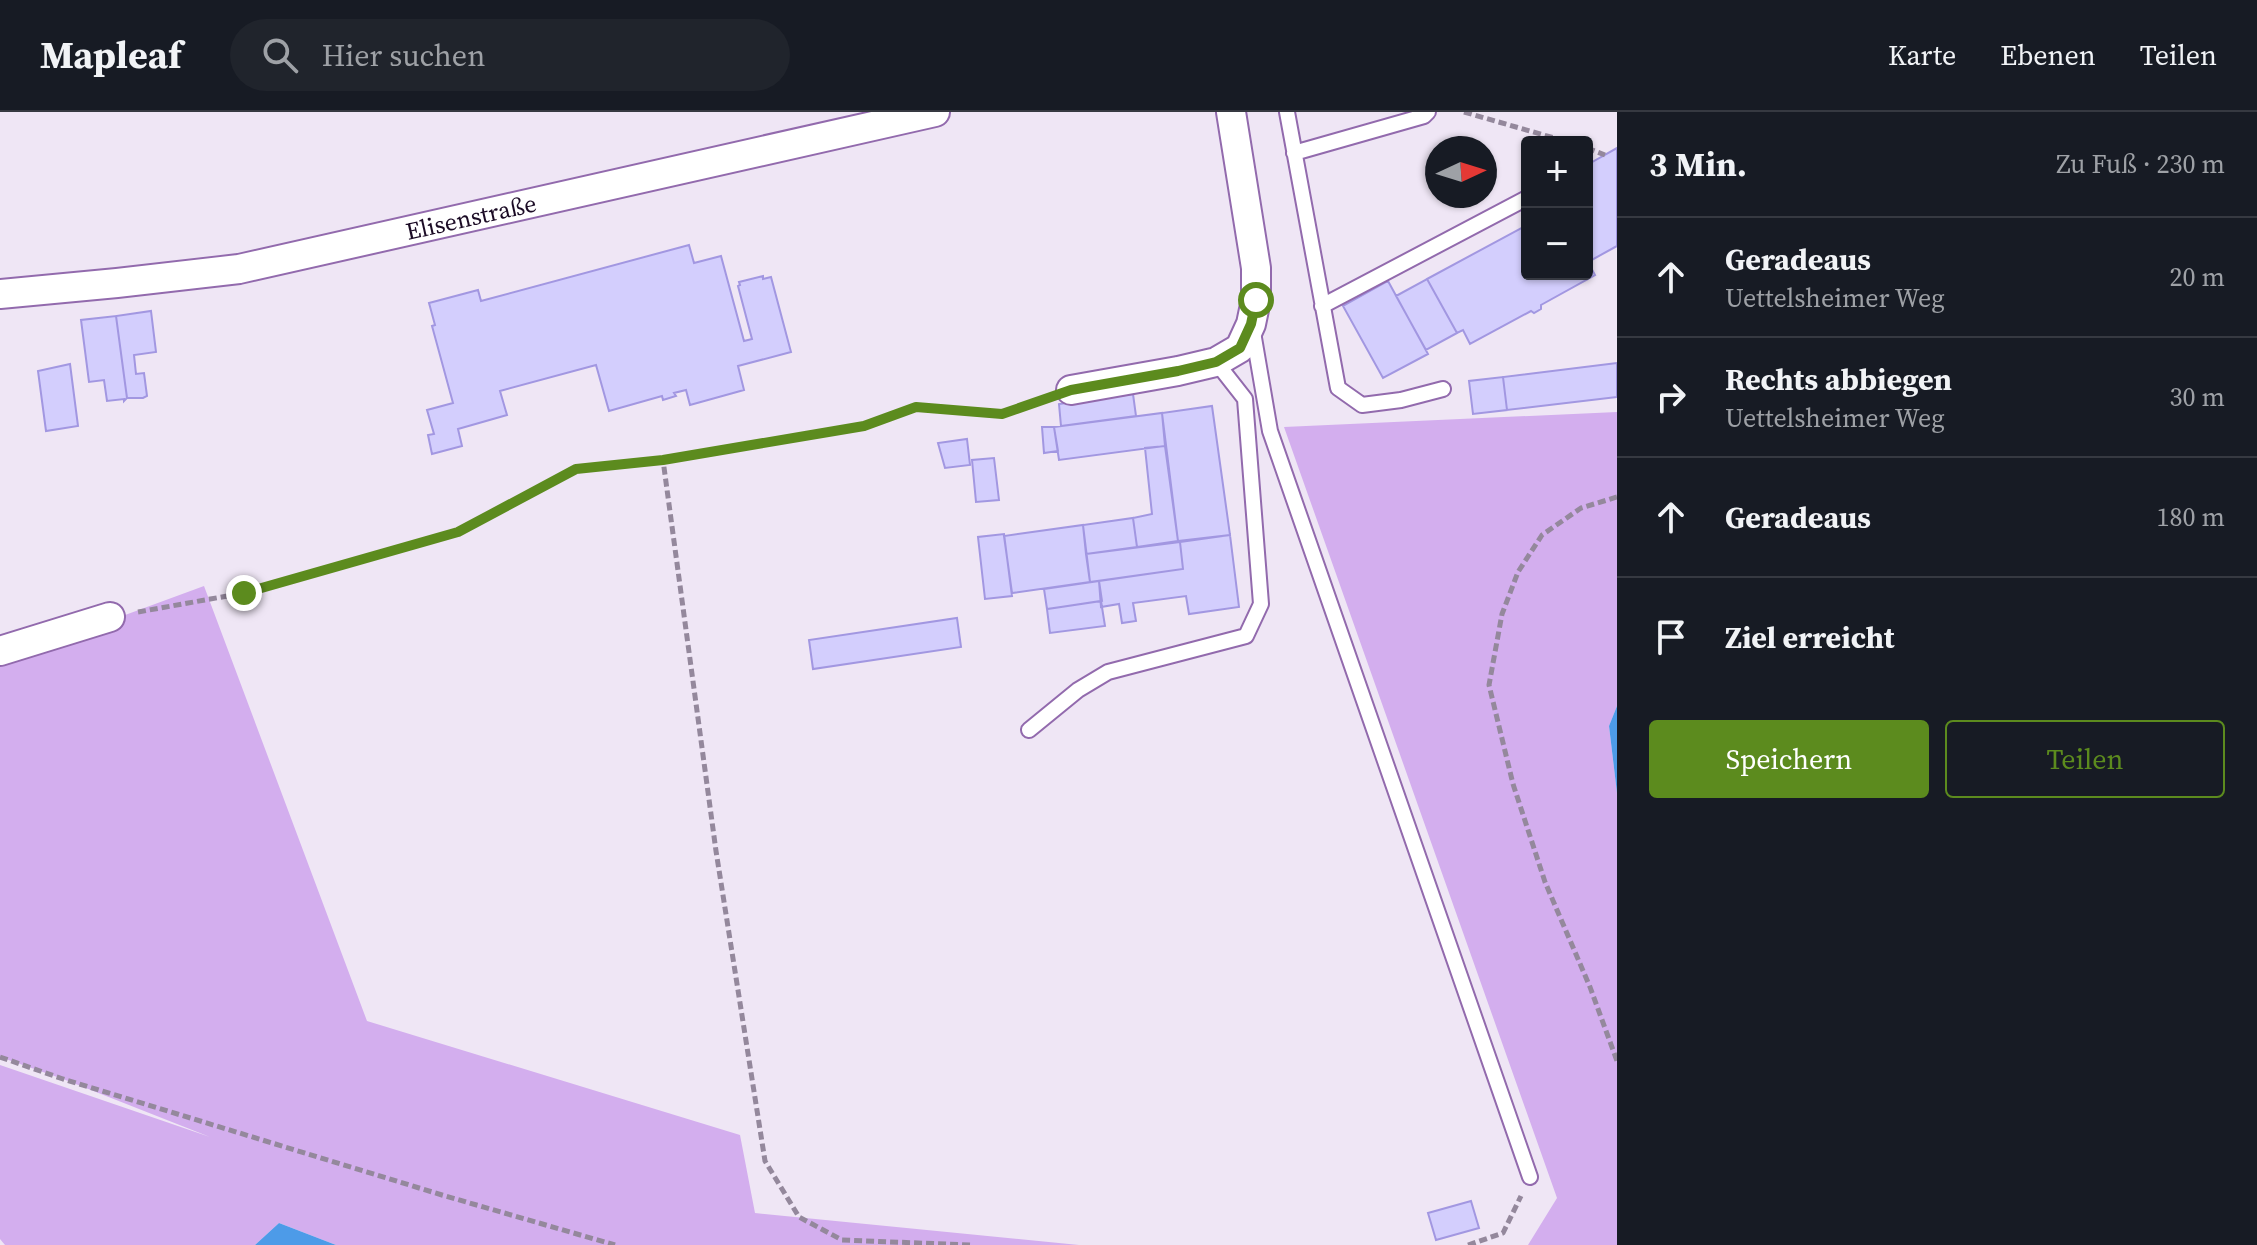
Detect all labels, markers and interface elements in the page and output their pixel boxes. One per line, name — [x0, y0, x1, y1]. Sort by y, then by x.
search box — [230, 19, 790, 91]
text: Mapleaf — [40, 29, 182, 81]
icon: search — [258, 33, 302, 77]
text: Hier suchen — [322, 35, 485, 76]
text: Karte — [1888, 36, 1956, 74]
text: Ebenen — [2000, 36, 2096, 74]
text: Teilen — [2140, 36, 2217, 74]
north arrow — [1425, 136, 1497, 208]
map controls — [1521, 136, 1593, 280]
button: + — [1521, 136, 1593, 208]
text: 3 Min. — [1649, 141, 1747, 187]
text: Zu Fuß · 230 m — [2056, 146, 2225, 182]
street label: Elisenstraße — [402, 186, 539, 247]
button: − — [1521, 208, 1593, 280]
text: Geradeaus — [1725, 239, 1871, 280]
icon: ahead — [1649, 255, 1693, 299]
text: 20 m — [2170, 259, 2225, 295]
text: Uettelsheimer Weg — [1725, 280, 1945, 316]
route start — [1238, 282, 1274, 318]
text: Rechts abbiegen — [1725, 359, 1952, 400]
icon: right — [1649, 375, 1693, 419]
text: 30 m — [2170, 379, 2225, 415]
text: Uettelsheimer Weg — [1725, 400, 1945, 436]
icon: ahead — [1649, 495, 1693, 539]
text: Geradeaus — [1725, 497, 1871, 538]
text: 180 m — [2157, 499, 2225, 535]
route end — [226, 575, 262, 611]
icon: arrive — [1649, 615, 1693, 659]
text: Ziel erreicht — [1725, 617, 1894, 658]
button: Speichern — [1649, 720, 1929, 798]
button: Teilen — [1945, 720, 2225, 798]

